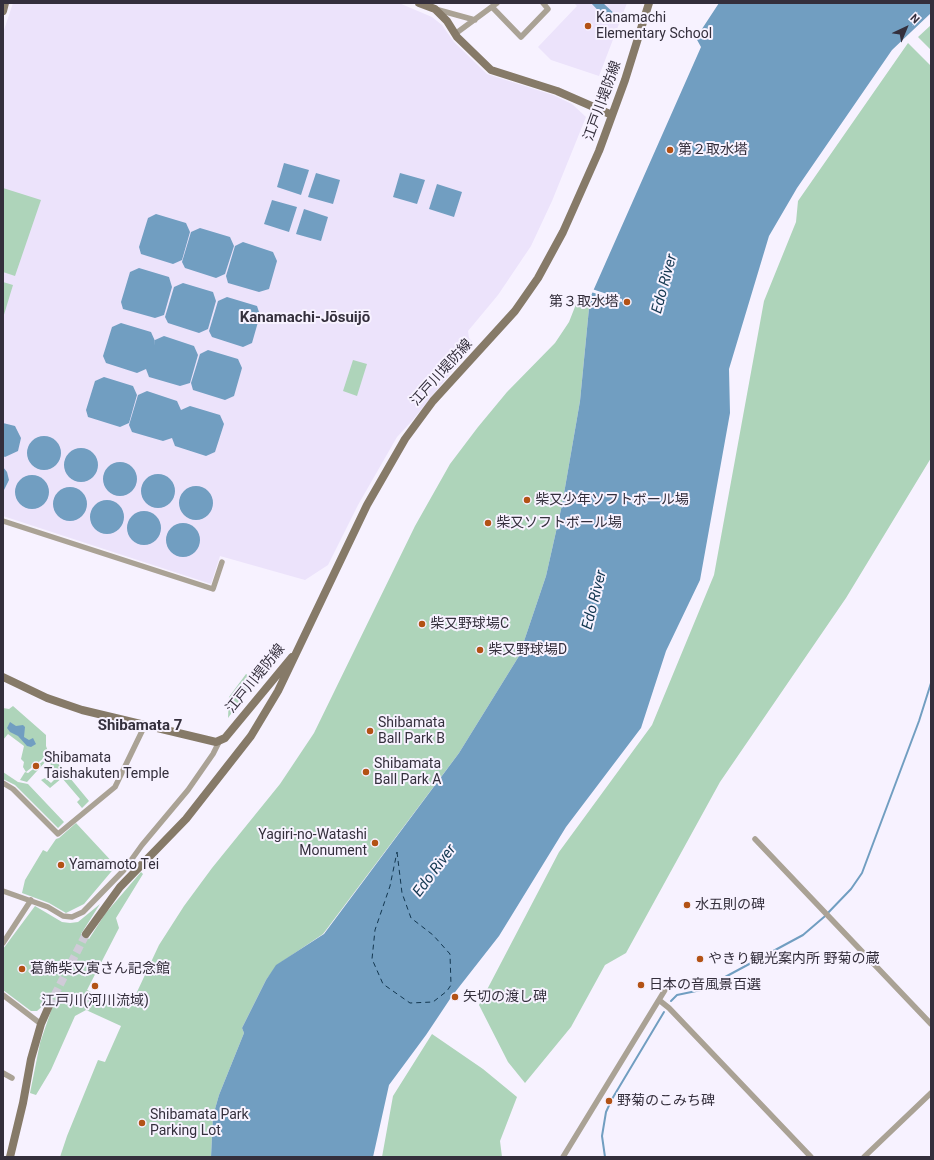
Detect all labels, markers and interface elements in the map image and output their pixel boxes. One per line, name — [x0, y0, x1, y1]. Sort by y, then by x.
north arrow — [886, 8, 926, 48]
place label: Kanamachi Elementary School — [596, 10, 712, 42]
text: N — [907, 12, 922, 26]
marker: Kanamachi Elementary School — [583, 21, 593, 31]
street label: 江戸川堤防線 — [581, 59, 625, 143]
place label: 第２取水塔 — [678, 142, 748, 158]
marker: 第２取水塔 — [665, 145, 675, 155]
water label: Edo River — [648, 252, 682, 316]
place label: 第３取水塔 — [549, 294, 619, 310]
marker: 第３取水塔 — [622, 297, 632, 307]
district label: Kanamachi-Jōsuijō — [240, 309, 370, 327]
street label: 江戸川堤防線 — [408, 336, 476, 410]
place label: 柴又少年ソフトボール場 — [535, 492, 689, 508]
marker: 柴又少年ソフトボール場 — [522, 495, 532, 505]
place label: 柴又ソフトボール場 — [496, 515, 622, 531]
marker: 柴又ソフトボール場 — [483, 518, 493, 528]
water label: Edo River — [579, 569, 611, 631]
place label: 柴又野球場C — [430, 616, 509, 632]
marker: 柴又野球場C — [417, 619, 427, 629]
street label: 江戸川堤防線 — [223, 641, 289, 717]
place label: 柴又野球場D — [488, 642, 567, 658]
marker: 柴又野球場D — [475, 645, 485, 655]
place label: Shibamata Ball Park B — [378, 715, 445, 748]
district label: Shibamata 7 — [98, 717, 182, 735]
marker: Shibamata Ball Park B — [365, 726, 375, 736]
place label: Shibamata Taishakuten Temple — [44, 750, 169, 782]
place label: Shibamata Ball Park A — [374, 756, 441, 788]
marker: Shibamata Taishakuten Temple — [31, 761, 41, 771]
marker: Shibamata Ball Park A — [361, 767, 371, 777]
place label: Yagiri-no-Watashi Monument — [258, 827, 367, 860]
marker: Yagiri-no-Watashi Monument — [370, 838, 380, 848]
water label: Edo River — [410, 841, 460, 901]
place label: Yamamoto Tei — [69, 857, 159, 873]
marker: Yamamoto Tei — [56, 860, 66, 870]
place label: 水五則の碑 — [695, 897, 765, 913]
marker: 水五則の碑 — [682, 900, 692, 910]
place label: やきり観光案内所 野菊の蔵 — [708, 951, 879, 967]
marker: やきり観光案内所 野菊の蔵 — [695, 954, 705, 964]
place label: 葛飾柴又寅さん記念館 — [30, 961, 170, 977]
marker: 葛飾柴又寅さん記念館 — [17, 964, 27, 974]
place label: 日本の音風景百選 — [649, 977, 761, 993]
marker: 日本の音風景百選 — [636, 980, 646, 990]
marker: 江戸川(河川流域) — [90, 981, 100, 991]
place label: 矢切の渡し碑 — [463, 989, 547, 1005]
marker: 矢切の渡し碑 — [450, 992, 460, 1002]
place label: 江戸川(河川流域) — [41, 993, 149, 1009]
place label: 野菊のこみち碑 — [617, 1093, 715, 1109]
marker: 野菊のこみち碑 — [604, 1096, 614, 1106]
place label: Shibamata Park Parking Lot — [150, 1107, 249, 1140]
marker: Shibamata Park Parking Lot — [137, 1118, 147, 1128]

